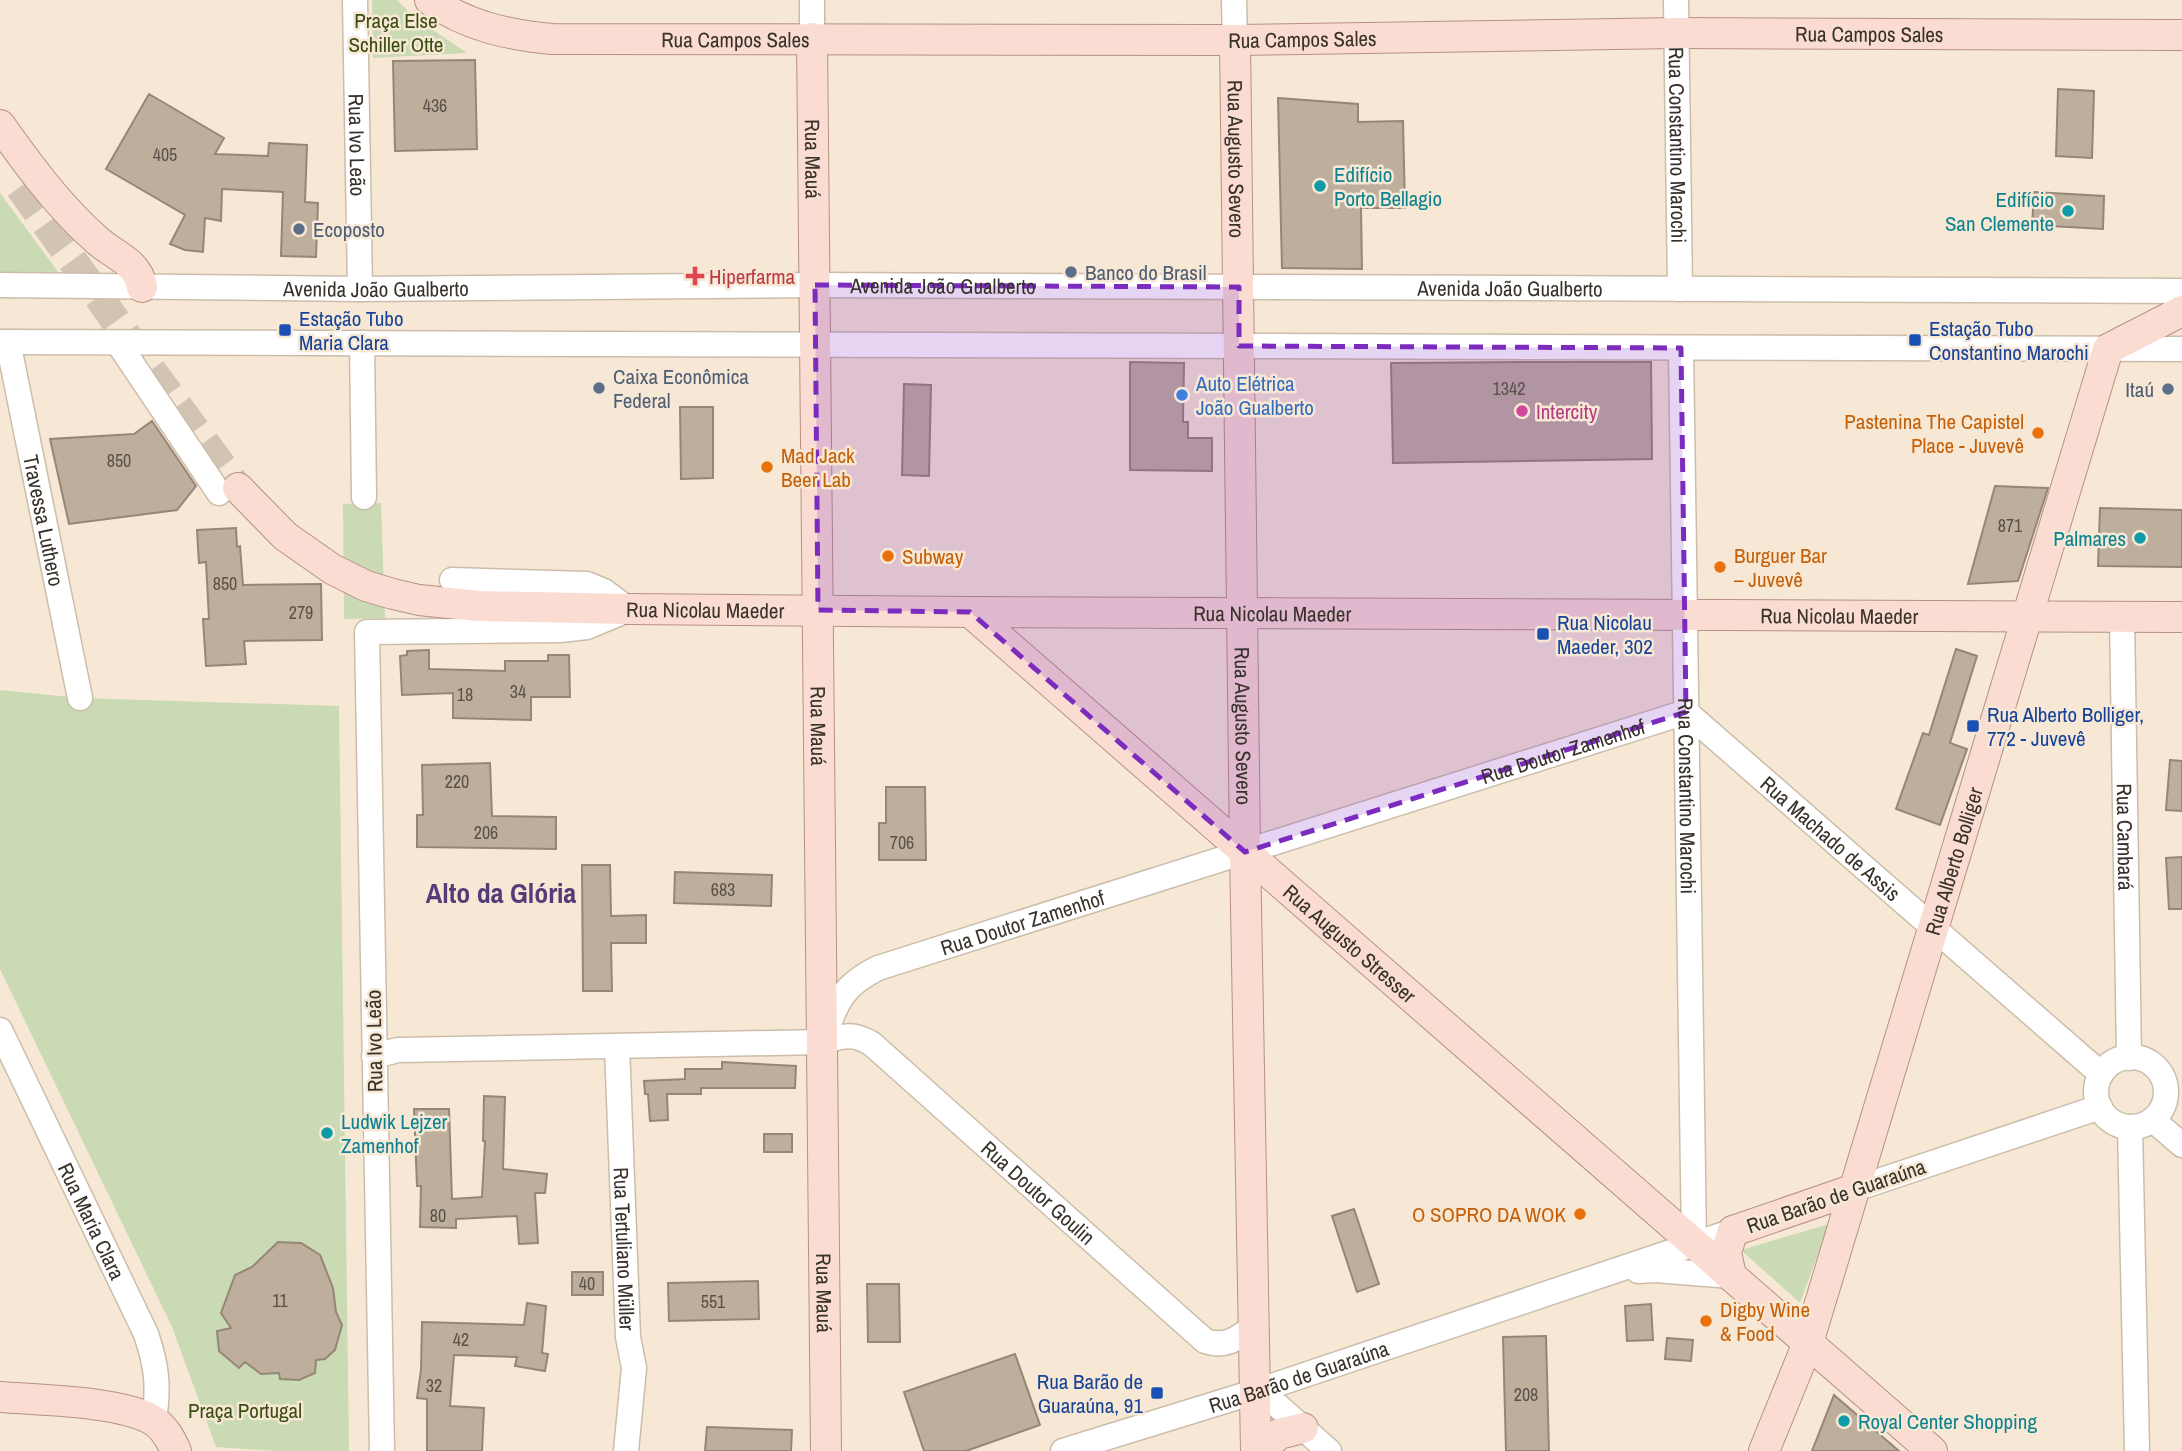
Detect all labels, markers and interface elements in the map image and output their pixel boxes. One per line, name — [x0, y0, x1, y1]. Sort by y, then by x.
park label: Praça Else Schiller Otte — [349, 6, 443, 59]
street label: Rua Campos Sales — [1795, 19, 1944, 49]
street label: Rua Campos Sales — [1228, 23, 1377, 55]
street label: Rua Campos Sales — [661, 25, 810, 54]
street label: Rua Constantino Marochi — [1662, 47, 1694, 243]
street label: Rua Augusto Severo — [1221, 80, 1252, 238]
street label: Rua Ivo Leão — [342, 93, 373, 196]
house number: 436 — [423, 93, 447, 118]
street label: Rua Mauá — [798, 119, 828, 199]
house number: 405 — [153, 142, 177, 167]
place label: Edifício Porto Bellagio — [1334, 160, 1442, 213]
marker: Edifício Porto Bellagio — [1312, 178, 1328, 194]
place label: Edifício San Clemente — [1945, 185, 2054, 238]
marker: Edifício San Clemente — [2060, 203, 2076, 219]
place label: Ecoposto — [313, 215, 385, 244]
marker: Ecoposto — [291, 221, 307, 237]
place label: Banco do Brasil — [1085, 258, 1207, 287]
place label: Hiperfarma — [709, 262, 796, 291]
marker: Banco do Brasil — [1063, 264, 1079, 280]
marker: Hiperfarma — [687, 268, 703, 284]
street label: Avenida João Gualberto — [849, 271, 1036, 300]
street label: Avenida João Gualberto — [1416, 273, 1603, 303]
street label: Avenida João Gualberto — [282, 274, 469, 304]
place label: Estação Tubo Maria Clara — [299, 304, 404, 357]
place label: Estação Tubo Constantino Marochi — [1929, 314, 2089, 367]
marker: Estação Tubo Maria Clara — [277, 322, 293, 338]
marker: Estação Tubo Constantino Marochi — [1907, 332, 1923, 348]
place label: Caixa Econômica Federal — [613, 362, 749, 415]
place label: Auto Elétrica João Gualberto — [1195, 369, 1314, 422]
place label: Itaú — [2125, 375, 2154, 404]
house number: 1342 — [1493, 376, 1525, 401]
marker: Caixa Econômica Federal — [591, 380, 607, 396]
marker: Itaú — [2160, 381, 2176, 397]
marker: Auto Elétrica João Gualberto — [1174, 387, 1190, 403]
place label: Intercity — [1536, 397, 1598, 426]
marker: Intercity — [1514, 403, 1530, 419]
place label: Pastenina The Capistel Place - Juvevê — [1844, 407, 2024, 460]
marker: Pastenina The Capistel Place - Juvevê — [2030, 425, 2046, 441]
place label: Mad Jack Beer Lab — [781, 441, 855, 494]
house number: 850 — [107, 448, 131, 473]
street label: Travessa Luthero — [17, 452, 72, 589]
marker: Mad Jack Beer Lab — [759, 459, 775, 475]
house number: 871 — [1998, 513, 2023, 538]
place label: Palmares — [2053, 524, 2126, 553]
marker: Palmares — [2132, 530, 2148, 546]
place label: Burguer Bar – Juvevê — [1734, 541, 1827, 594]
place label: Subway — [902, 542, 964, 571]
marker: Subway — [880, 548, 896, 564]
marker: Burguer Bar – Juvevê — [1712, 559, 1728, 575]
house number: 850 — [213, 571, 237, 596]
street label: Rua Nicolau Maeder — [626, 594, 785, 625]
street label: Rua Nicolau Maeder — [1193, 598, 1352, 628]
house number: 279 — [289, 600, 313, 625]
street label: Rua Nicolau Maeder — [1760, 601, 1919, 630]
place label: Rua Nicolau Maeder, 302 — [1557, 608, 1653, 661]
marker: Rua Nicolau Maeder, 302 — [1535, 626, 1551, 642]
street label: Rua Augusto Severo — [1228, 647, 1259, 805]
house number: 34 — [510, 679, 526, 704]
house number: 18 — [457, 682, 473, 707]
street label: Rua Mauá — [804, 686, 834, 766]
street label: Rua Constantino Marochi — [1672, 698, 1703, 894]
place label: Rua Alberto Bolliger, 772 - Juvevê — [1987, 700, 2144, 753]
street label: Rua Doutor Zamenhof — [1477, 711, 1649, 791]
marker: Rua Alberto Bolliger, 772 - Juvevê — [1965, 718, 1981, 734]
house number: 220 — [445, 769, 469, 794]
street label: Rua Machado de Assis — [1754, 769, 1907, 907]
street label: Rua Alberto Bolliger — [1917, 783, 1990, 939]
street label: Rua Cambará — [2110, 783, 2141, 891]
house number: 206 — [474, 820, 498, 845]
house number: 706 — [890, 830, 914, 855]
district label: Alto da Glória — [426, 874, 577, 912]
house number: 683 — [711, 877, 735, 902]
street label: Rua Augusto Stresser — [1277, 877, 1423, 1009]
street label: Rua Doutor Zamenhof — [937, 883, 1108, 962]
street label: Rua Ivo Leão — [359, 990, 389, 1092]
place label: Ludwik Lejzer Zamenhof — [341, 1107, 448, 1160]
marker: Ludwik Lejzer Zamenhof — [319, 1125, 335, 1141]
street label: Rua Doutor Goulin — [975, 1134, 1102, 1251]
street label: Rua Barão de Guaraúna — [1743, 1152, 1930, 1240]
street label: Rua Maria Clara — [51, 1158, 132, 1285]
street label: Rua Tertuliano Müller — [607, 1167, 642, 1331]
place label: O SOPRO DA WOK — [1412, 1200, 1567, 1229]
house number: 80 — [430, 1203, 446, 1228]
marker: O SOPRO DA WOK — [1572, 1206, 1588, 1222]
street label: Rua Mauá — [810, 1253, 839, 1333]
house number: 40 — [579, 1271, 595, 1296]
house number: 11 — [272, 1288, 288, 1313]
house number: 551 — [701, 1289, 726, 1314]
place label: Digby Wine & Food — [1720, 1295, 1810, 1348]
marker: Digby Wine & Food — [1698, 1313, 1714, 1329]
house number: 42 — [453, 1327, 469, 1352]
street label: Rua Barão de Guaraúna — [1205, 1333, 1393, 1420]
place label: Rua Barão de Guaraúna, 91 — [1037, 1367, 1143, 1420]
house number: 32 — [426, 1373, 442, 1398]
house number: 208 — [1514, 1382, 1538, 1407]
marker: Rua Barão de Guaraúna, 91 — [1149, 1385, 1165, 1401]
park label: Praça Portugal — [188, 1396, 302, 1425]
place label: Royal Center Shopping — [1858, 1407, 2037, 1436]
marker: Royal Center Shopping — [1836, 1413, 1852, 1429]

